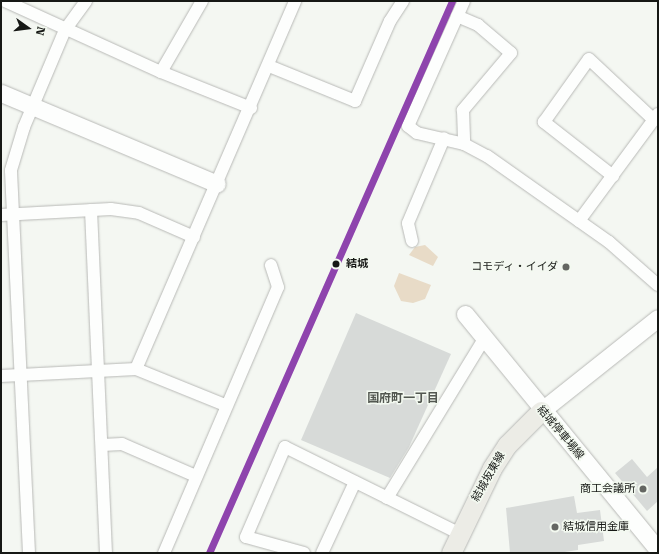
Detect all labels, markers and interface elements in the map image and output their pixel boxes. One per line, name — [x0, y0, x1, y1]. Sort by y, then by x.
north arrow — [8, 8, 48, 48]
text: N — [33, 25, 47, 37]
marker: 結城 — [329, 257, 343, 271]
place label: 結城 — [346, 257, 368, 271]
place label: コモディ・イイダ — [470, 260, 558, 274]
marker: コモディ・イイダ — [561, 262, 571, 272]
district label: 国府町一丁目 — [367, 392, 439, 406]
street label: 結城停車場線 — [534, 403, 586, 463]
street label: 結城坂東線 — [470, 450, 508, 504]
place label: 商工会議所 — [580, 482, 635, 496]
marker: 商工会議所 — [638, 484, 648, 494]
place label: 結城信用金庫 — [563, 520, 629, 534]
marker: 結城信用金庫 — [550, 522, 560, 532]

